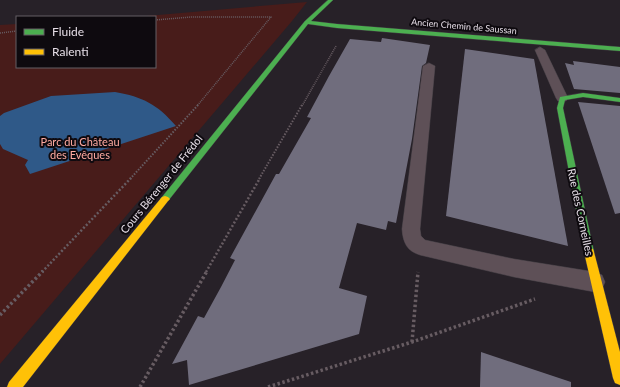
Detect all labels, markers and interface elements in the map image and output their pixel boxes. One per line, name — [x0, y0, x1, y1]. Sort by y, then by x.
legend — [16, 16, 156, 68]
street label: Ancien Chemin de Saussan — [411, 16, 517, 36]
text: Fluide — [52, 24, 84, 39]
text: Ralenti — [52, 44, 89, 59]
street label: Cours Bérenger de Frédol — [117, 132, 205, 236]
park label: Parc du Château des Evêques — [40, 135, 120, 161]
street label: Rue des Corneilles — [565, 167, 597, 257]

